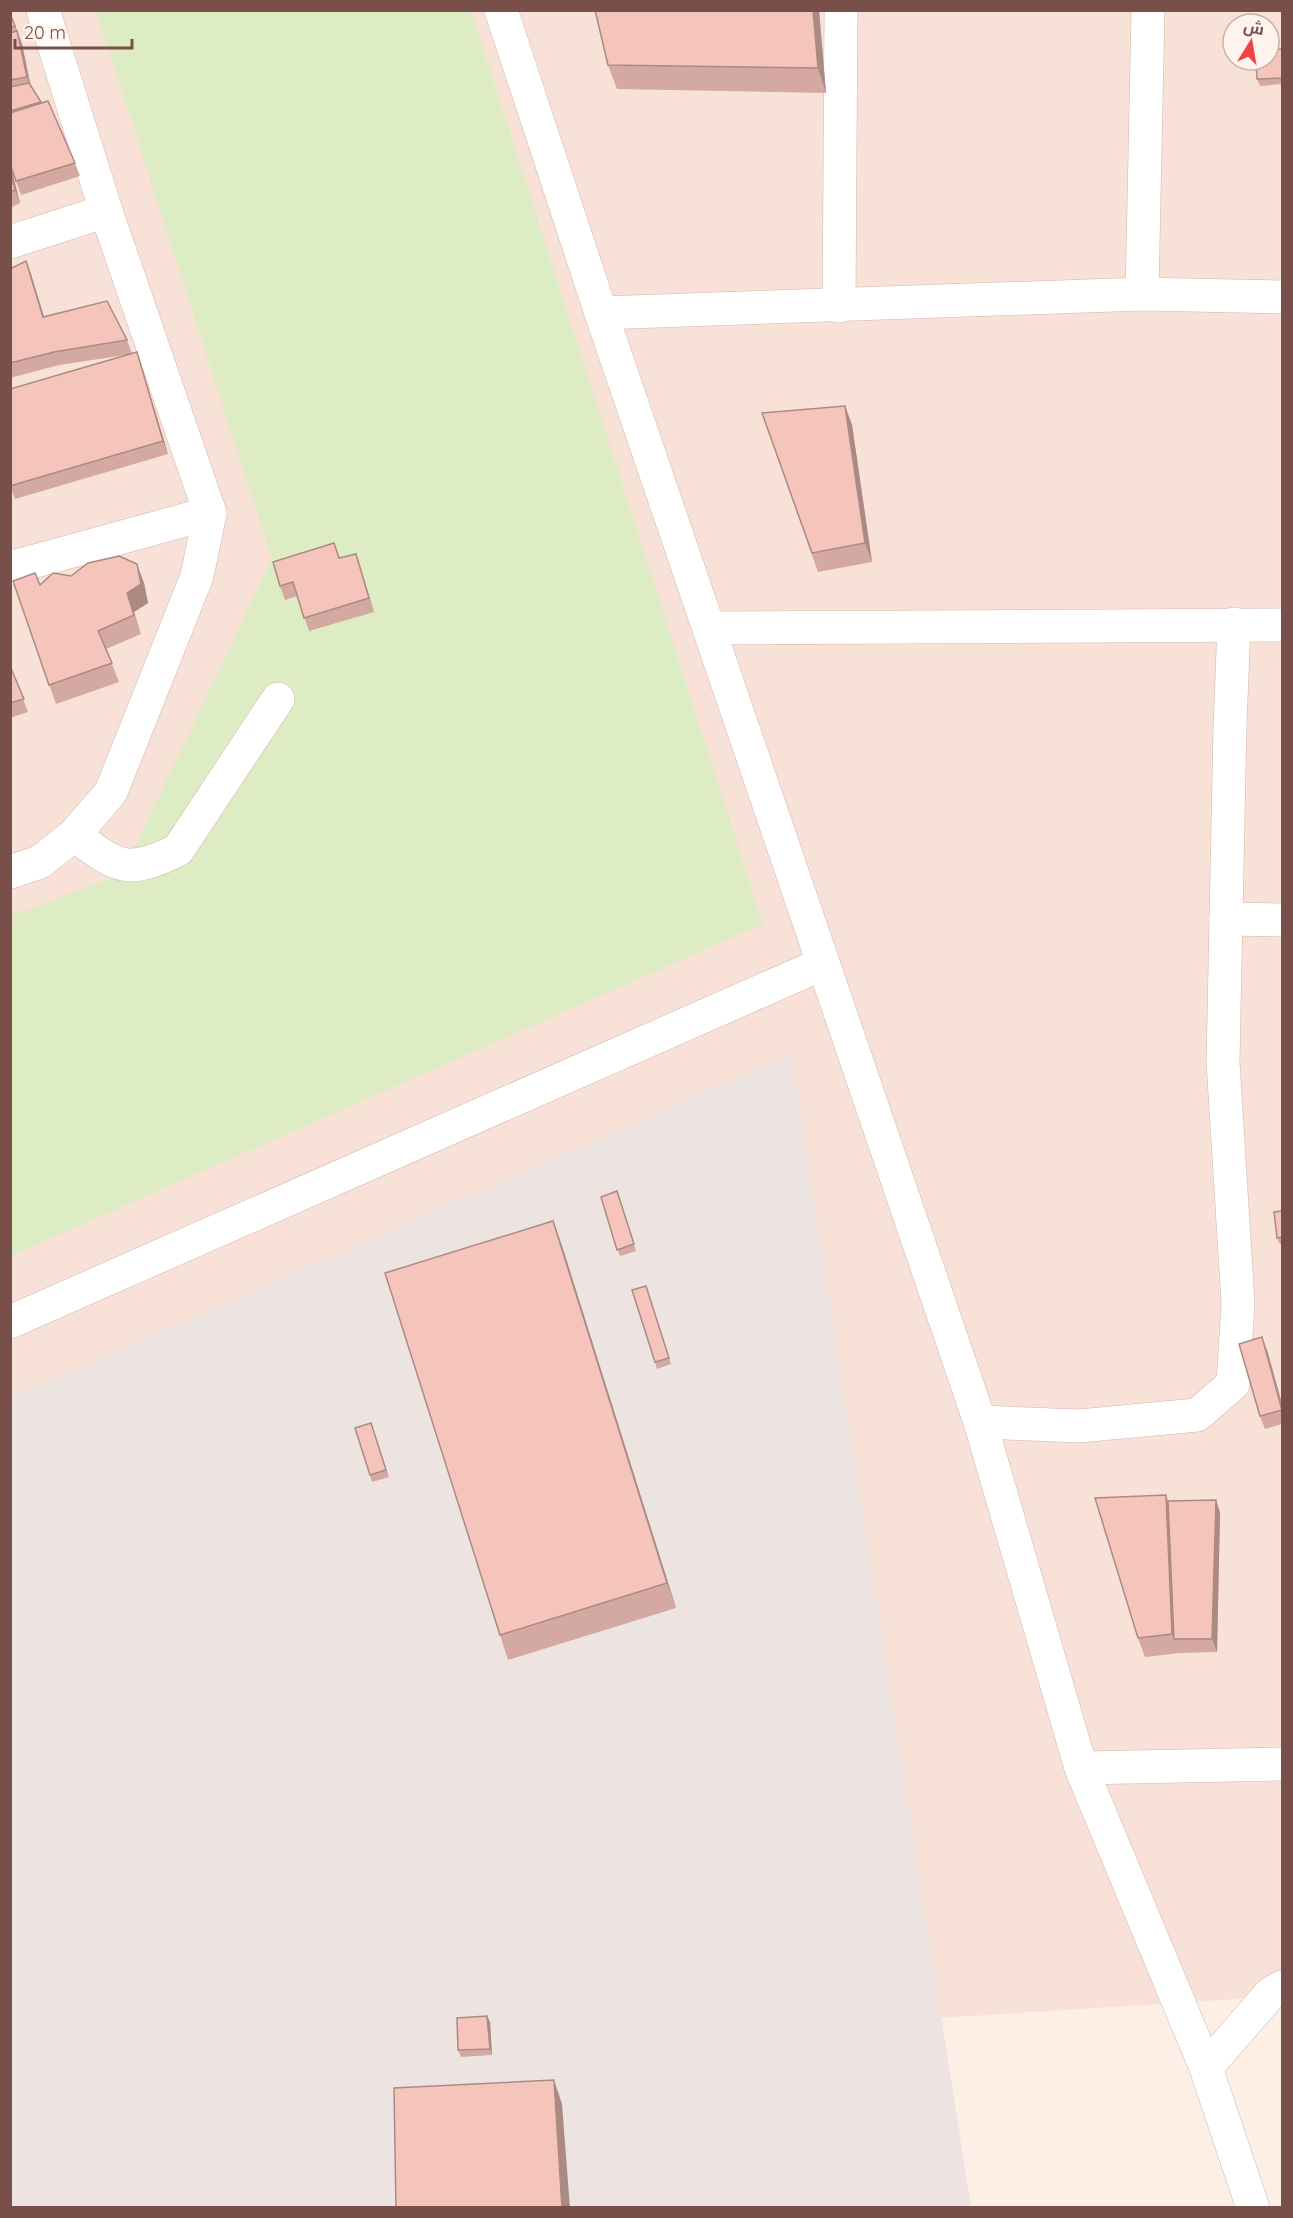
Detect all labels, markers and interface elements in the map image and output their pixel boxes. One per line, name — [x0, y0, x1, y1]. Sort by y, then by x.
scale bar — [15, 12, 132, 50]
north arrow — [1221, 12, 1281, 72]
text: ش — [1242, 16, 1266, 39]
text: 20 m — [24, 21, 66, 44]

